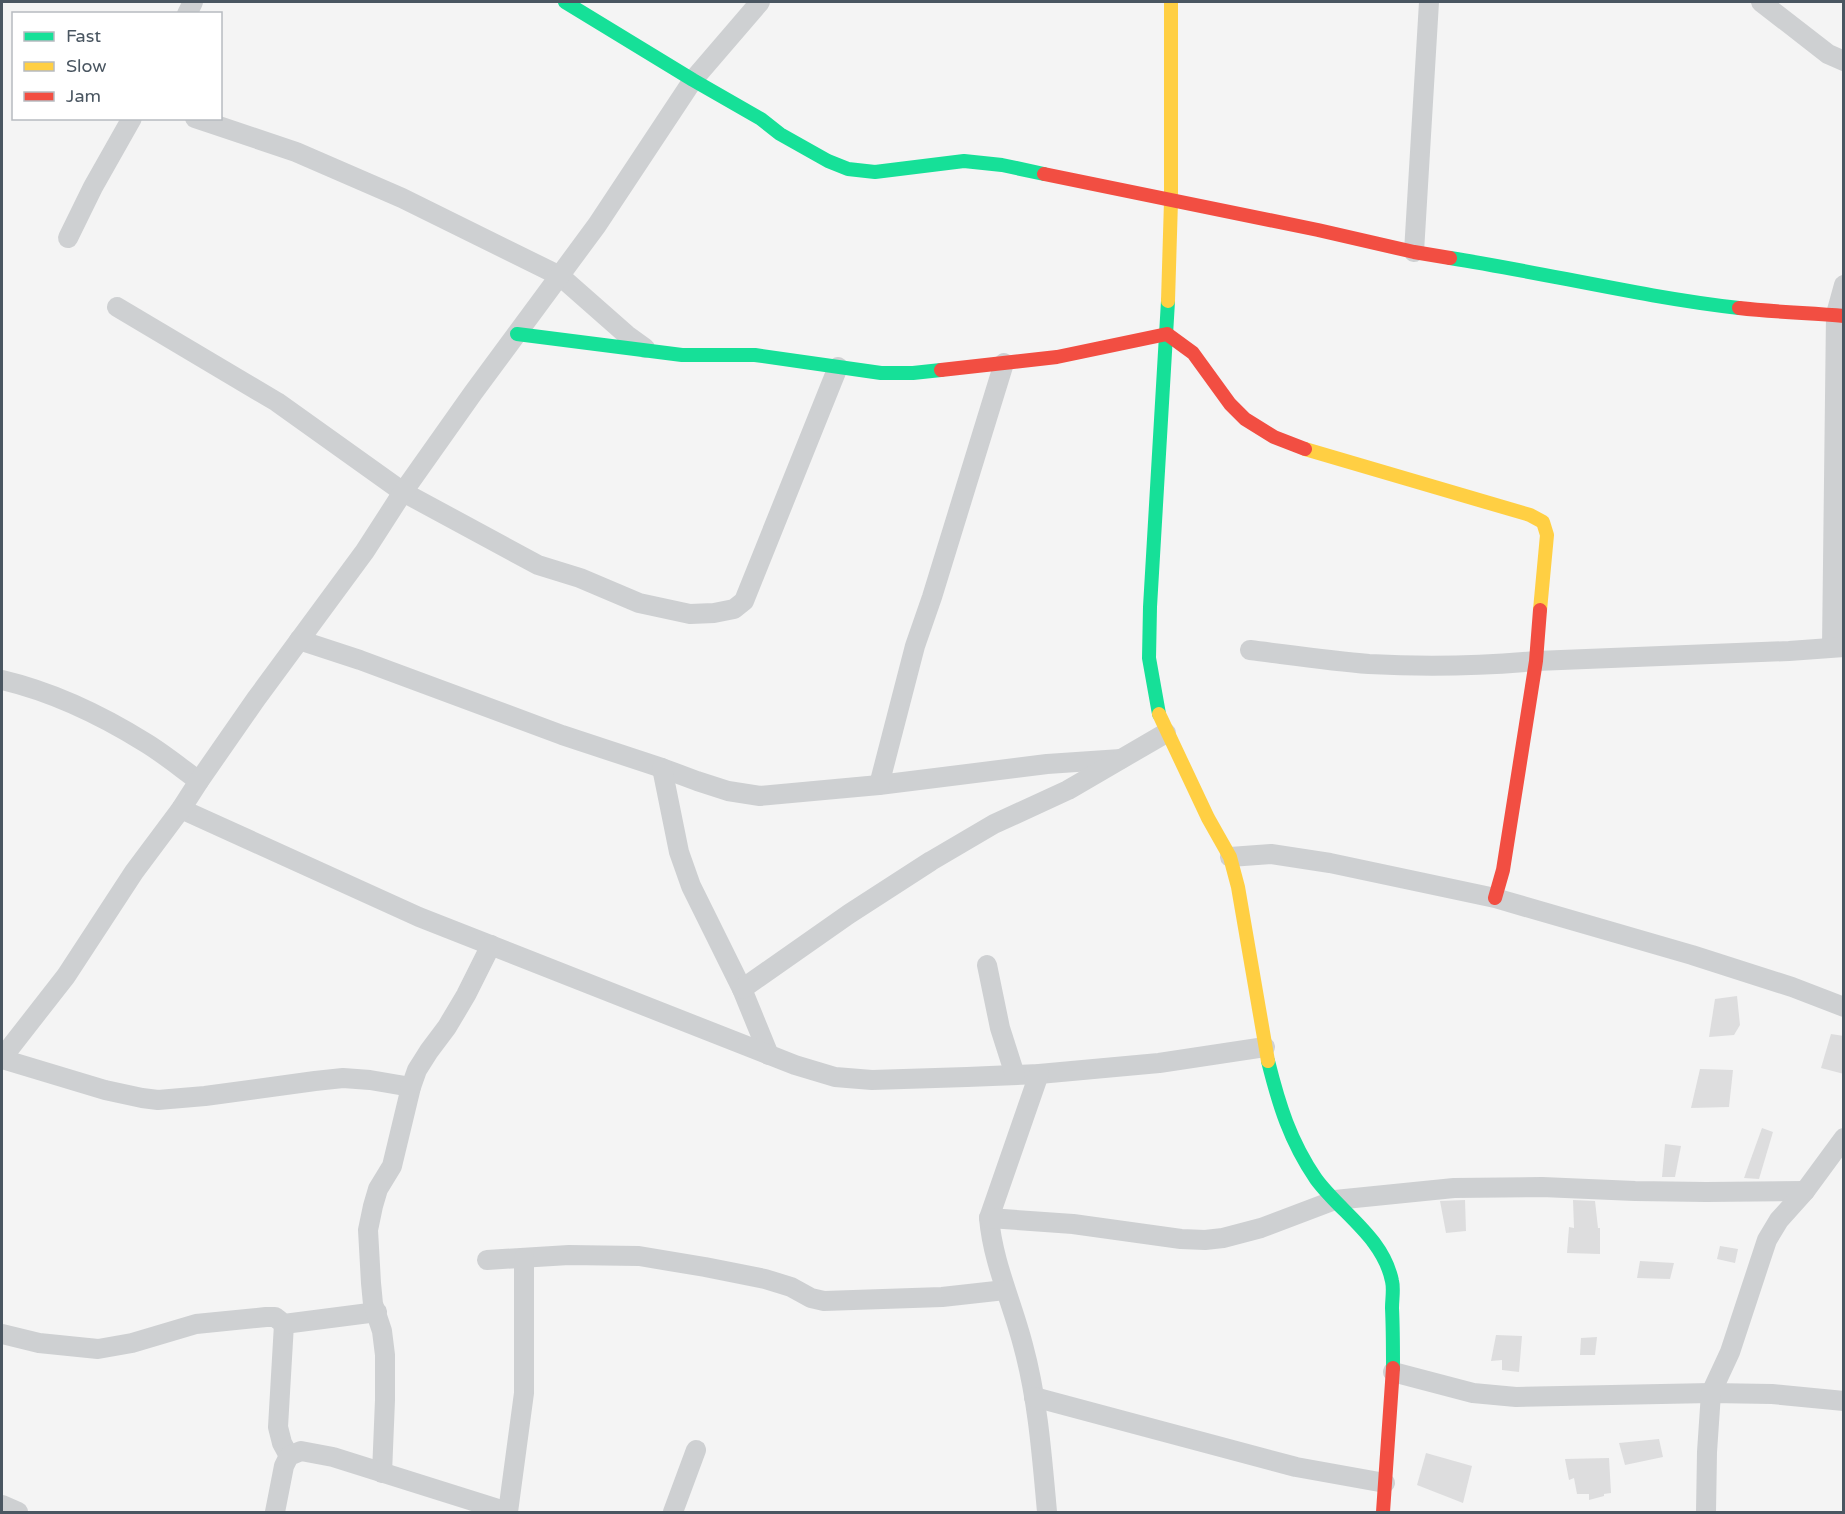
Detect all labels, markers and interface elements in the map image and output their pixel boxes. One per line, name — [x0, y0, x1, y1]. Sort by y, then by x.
legend — [12, 12, 222, 120]
text: Fast — [66, 25, 101, 47]
text: Slow — [66, 55, 107, 77]
text: Jam — [66, 85, 101, 107]

